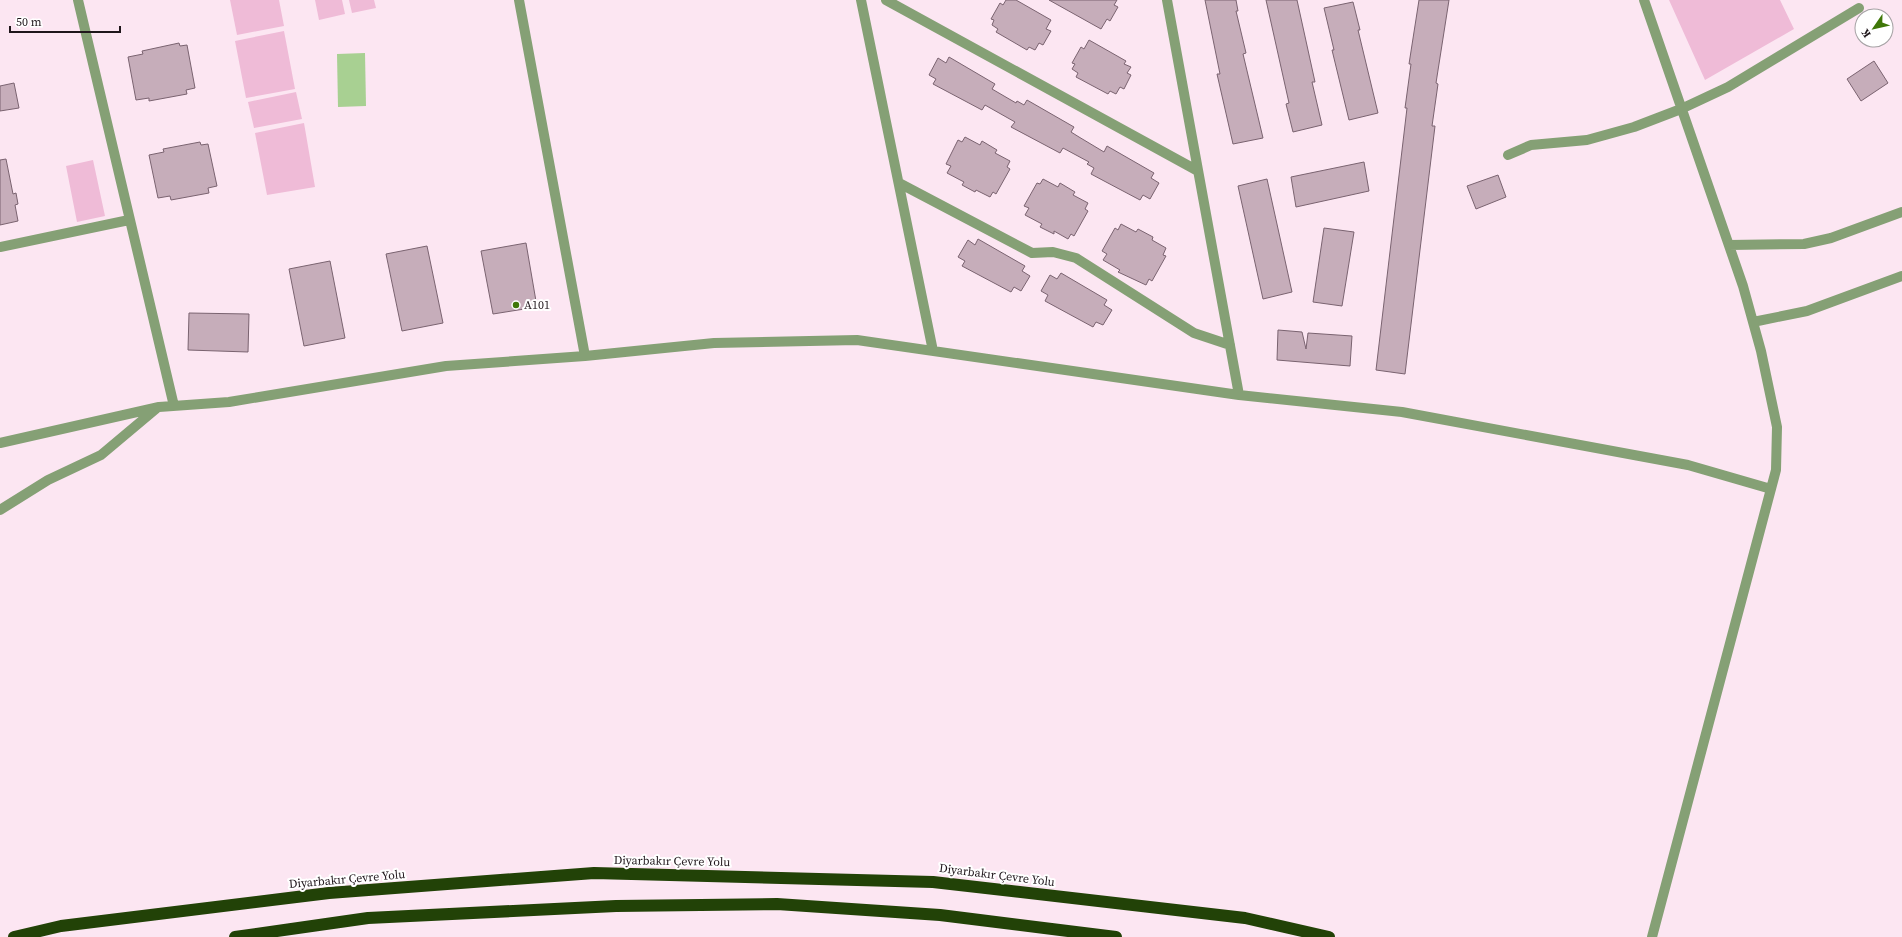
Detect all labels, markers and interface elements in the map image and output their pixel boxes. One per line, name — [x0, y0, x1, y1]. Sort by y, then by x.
scale bar — [10, 8, 120, 34]
north arrow — [1854, 8, 1894, 48]
text: 50 m — [16, 14, 42, 30]
text: K — [1858, 26, 1874, 41]
place label: A101 — [524, 297, 550, 313]
marker: A101 — [511, 300, 521, 310]
street label: Diyarbakır Çevre Yolu — [614, 852, 730, 870]
street label: Diyarbakır Çevre Yolu — [938, 860, 1056, 890]
street label: Diyarbakır Çevre Yolu — [288, 866, 406, 892]

